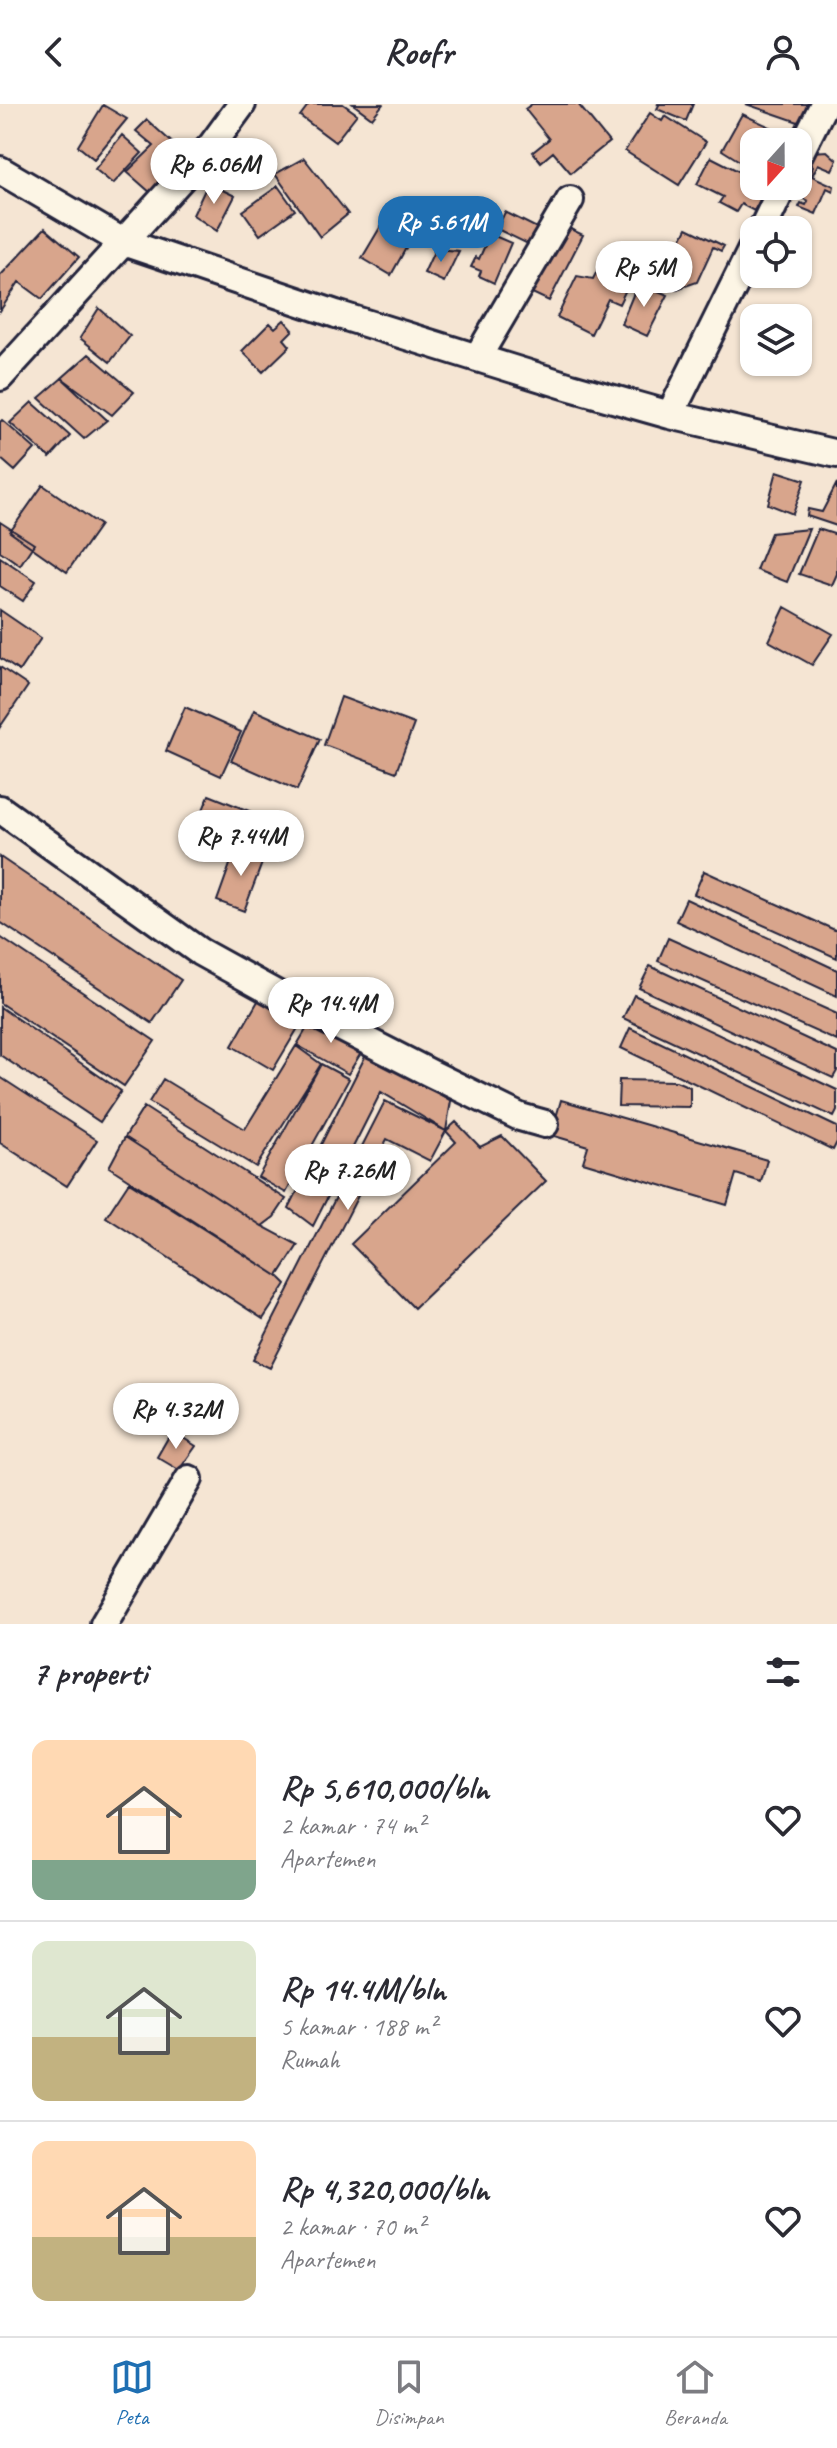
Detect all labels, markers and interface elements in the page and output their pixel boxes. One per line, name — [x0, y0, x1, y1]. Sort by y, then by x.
text: Roofr — [384, 29, 453, 75]
icon: back — [32, 30, 76, 74]
icon: person — [761, 30, 805, 74]
north arrow — [740, 128, 812, 200]
map controls — [740, 128, 812, 376]
pin: Rp 6.06M — [131, 138, 297, 206]
text: Rp 6.06M — [168, 147, 260, 180]
pin: Rp 5.61M — [358, 196, 524, 264]
text: Rp 5.61M — [396, 205, 486, 238]
button: locate — [740, 216, 812, 288]
pin: Rp 5M — [588, 241, 700, 309]
text: Rp 5M — [613, 250, 675, 283]
button: layers — [740, 304, 812, 376]
pin: Rp 7.44M — [158, 810, 324, 878]
text: Rp 7.44M — [196, 819, 286, 852]
pin: Rp 14.4M — [248, 977, 414, 1045]
text: Rp 14.4M — [286, 986, 376, 1019]
pin: Rp 7.26M — [265, 1144, 431, 1212]
text: Rp 7.26M — [303, 1153, 393, 1186]
pin: Rp 4.32M — [93, 1383, 259, 1451]
text: Rp 4.32M — [131, 1392, 221, 1425]
icon: filters — [761, 1650, 805, 1694]
text: 7 properti — [32, 1651, 147, 1694]
text: Rp 5,610,000/bln — [280, 1766, 489, 1809]
icon: home — [96, 1772, 192, 1868]
icon: heart — [761, 1798, 805, 1842]
text: 2 kamar · 74 m² — [280, 1809, 425, 1842]
text: Apartemen — [280, 1842, 375, 1875]
text: Rp 14.4M/bln — [280, 1967, 446, 2010]
icon: home — [96, 1973, 192, 2069]
icon: heart — [761, 1999, 805, 2043]
text: 5 kamar · 188 m² — [280, 2010, 436, 2043]
text: Rumah — [280, 2043, 340, 2076]
text: Rp 4,320,000/bln — [280, 2167, 489, 2210]
icon: home — [96, 2173, 192, 2269]
icon: heart — [761, 2199, 805, 2243]
text: 2 kamar · 70 m² — [280, 2210, 425, 2243]
text: Apartemen — [280, 2243, 375, 2276]
tab: Peta — [110, 2355, 154, 2431]
tab: Disimpan — [374, 2355, 444, 2431]
tab: Beranda — [664, 2355, 727, 2431]

